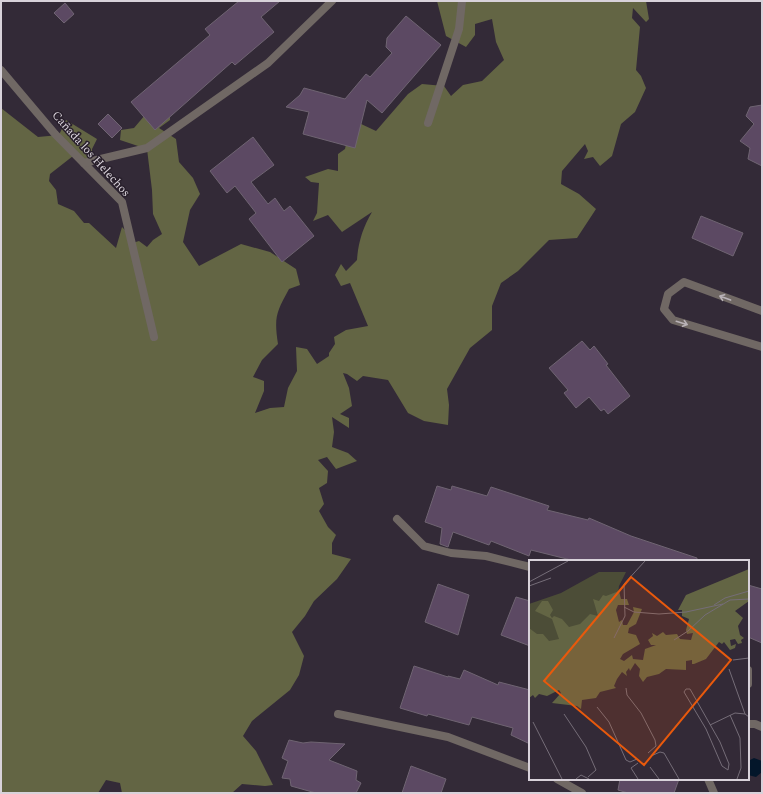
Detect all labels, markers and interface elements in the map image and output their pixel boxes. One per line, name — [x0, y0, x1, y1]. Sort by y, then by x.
street label: Cañada los Helechos — [47, 107, 135, 201]
one-way arrow — [720, 293, 732, 301]
one-way arrow — [676, 320, 689, 327]
inset map — [529, 560, 749, 780]

